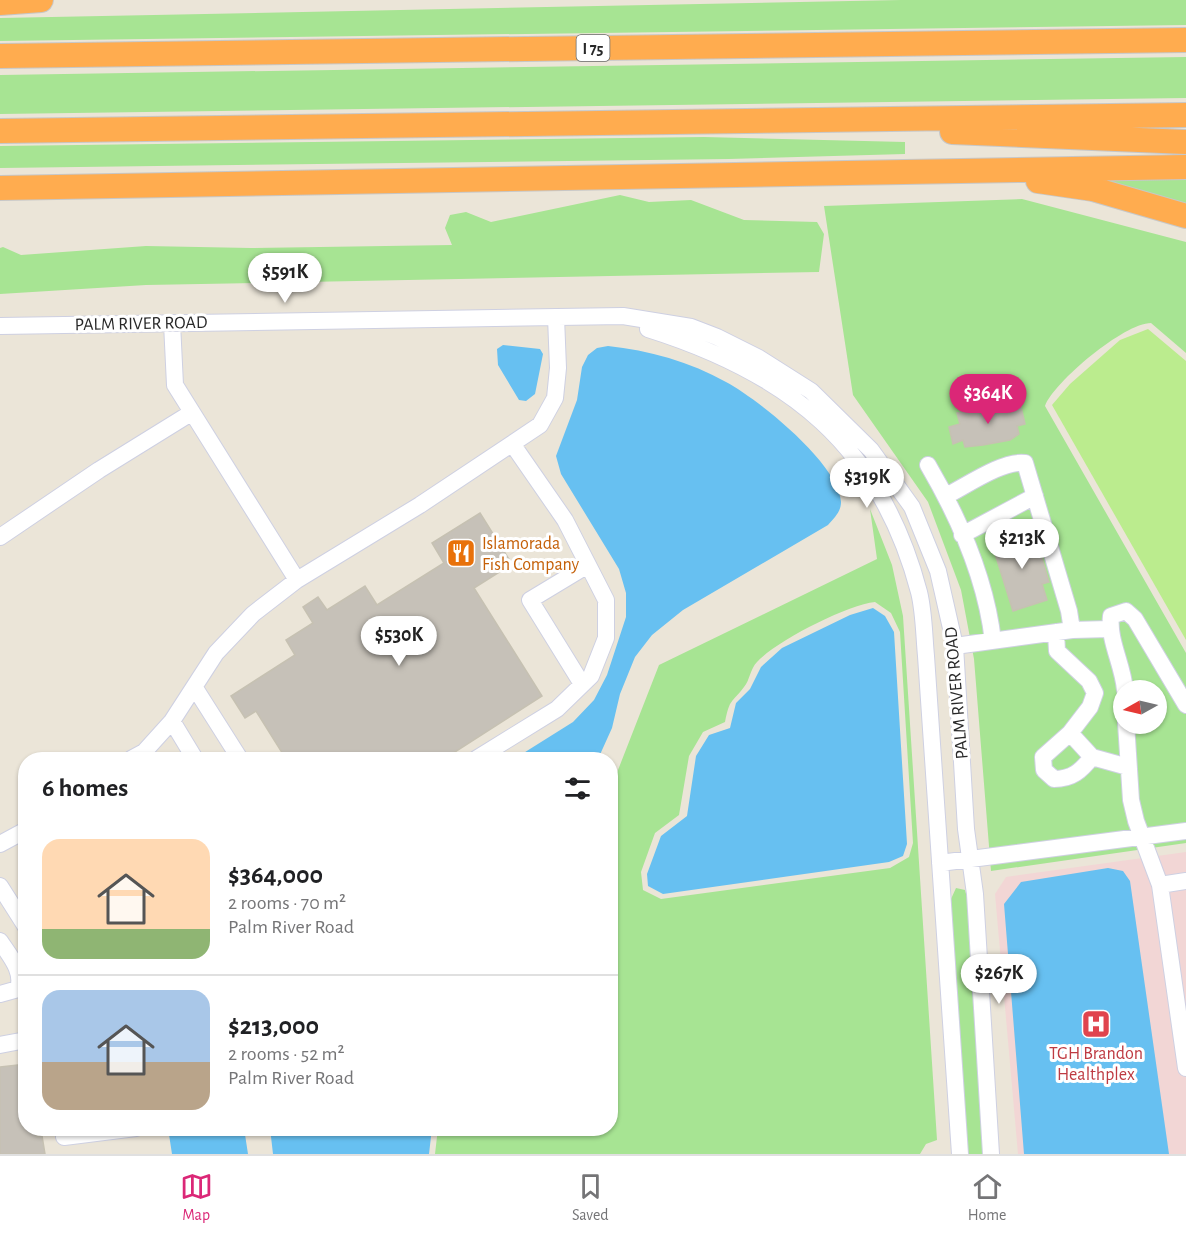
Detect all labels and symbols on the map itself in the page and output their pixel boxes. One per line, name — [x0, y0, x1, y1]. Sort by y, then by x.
road number: I 75 — [576, 35, 610, 61]
pin: $591K — [243, 253, 327, 304]
street label: PALM RIVER ROAD — [74, 314, 208, 334]
pin: $364K — [946, 374, 1030, 425]
pin: $319K — [825, 458, 909, 509]
pin: $213K — [980, 519, 1064, 570]
place label: Islamorada Fish Company — [482, 535, 579, 574]
restaurant icon: Islamorada Fish Company — [445, 537, 477, 569]
pin: $530K — [357, 616, 441, 667]
street label: PALM RIVER ROAD — [942, 626, 972, 760]
north arrow — [1113, 680, 1167, 734]
pin: $267K — [957, 954, 1041, 1005]
hospital icon: TGH Brandon Healthplex — [1080, 1008, 1112, 1040]
place label: TGH Brandon Healthplex — [1049, 1045, 1143, 1084]

